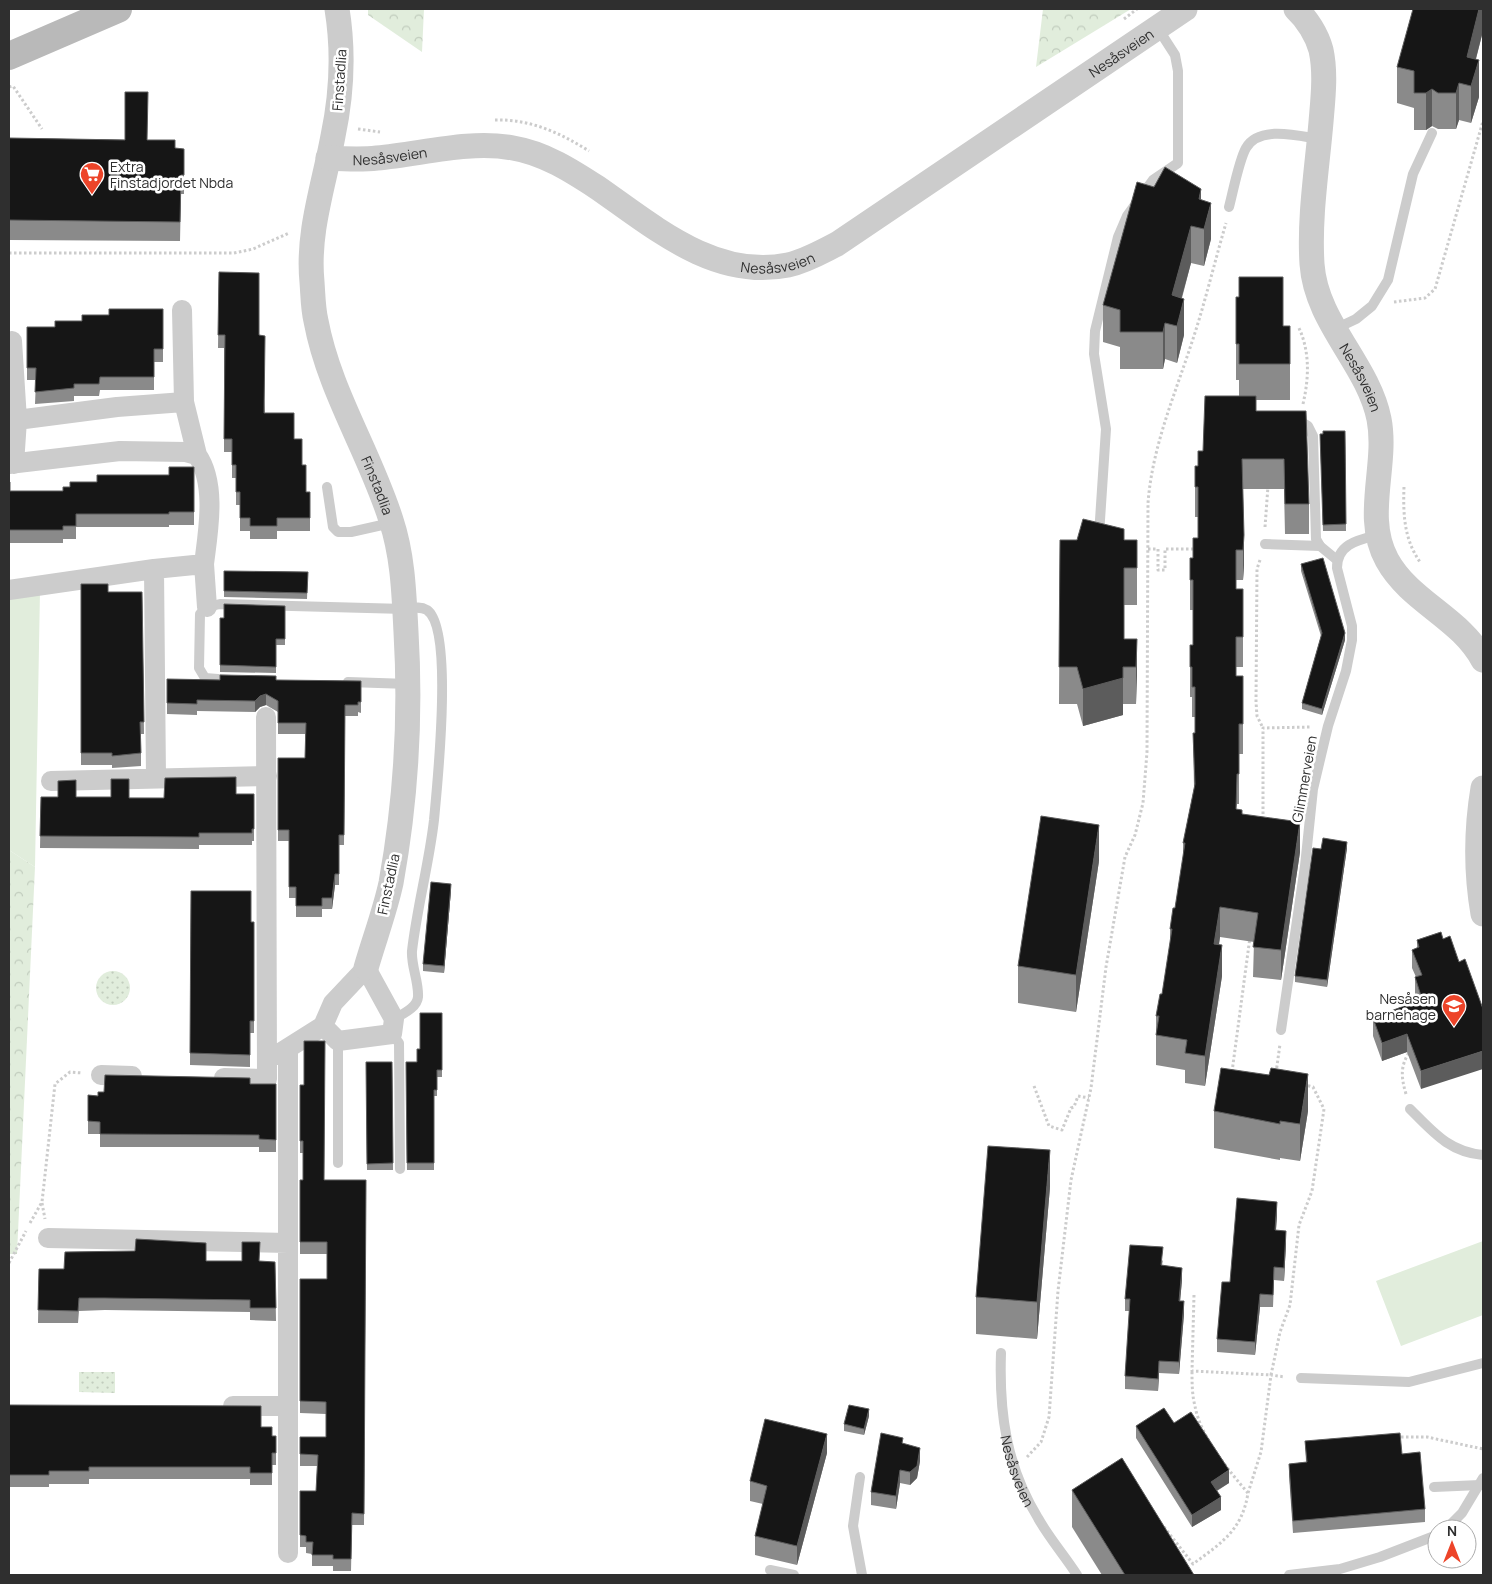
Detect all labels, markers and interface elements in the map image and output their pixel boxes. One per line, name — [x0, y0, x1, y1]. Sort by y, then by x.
street label: Nesåsveien — [1085, 24, 1157, 81]
street label: Finstadlia — [327, 48, 351, 112]
street label: Nesåsveien — [353, 142, 428, 169]
place label: Extra Finstadjordet Nbda — [110, 157, 233, 192]
supermarket icon: Extra Finstadjordet Nbda — [79, 161, 105, 195]
street label: Nesåsveien — [740, 247, 817, 277]
street label: Nesåsveien — [1336, 340, 1386, 414]
street label: Finstadlia — [357, 453, 398, 517]
street label: Glimmerveien — [1287, 734, 1321, 824]
street label: Finstadlia — [372, 852, 404, 916]
place label: Nesåsen barnehage — [1366, 989, 1436, 1024]
school or university icon: Nesåsen barnehage — [1441, 993, 1467, 1027]
street label: Nesåsveien — [997, 1433, 1039, 1510]
north arrow — [1427, 1519, 1477, 1569]
text: N — [1447, 1521, 1457, 1540]

